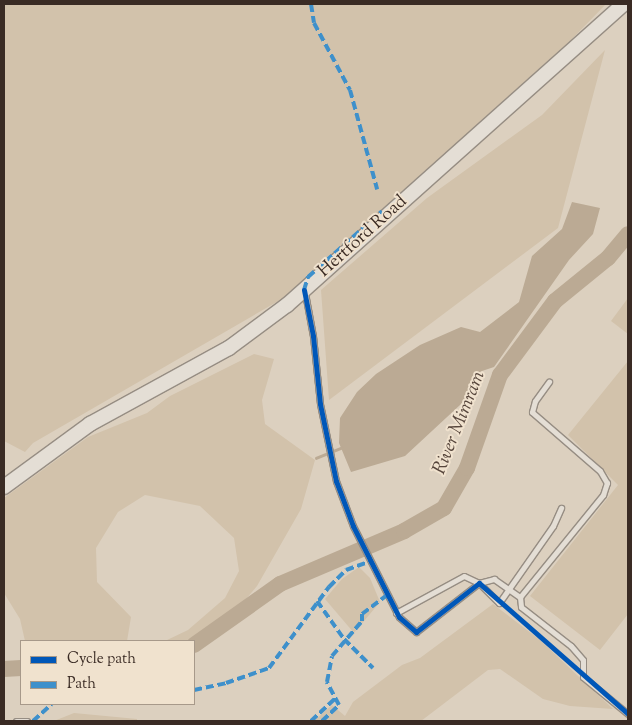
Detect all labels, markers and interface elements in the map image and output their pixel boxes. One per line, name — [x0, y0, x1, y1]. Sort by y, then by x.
street label: Hertford Road — [314, 191, 412, 283]
water label: River Mimram — [429, 368, 491, 478]
legend — [20, 640, 195, 705]
text: Cycle path — [67, 649, 136, 670]
text: Path — [67, 674, 96, 695]

